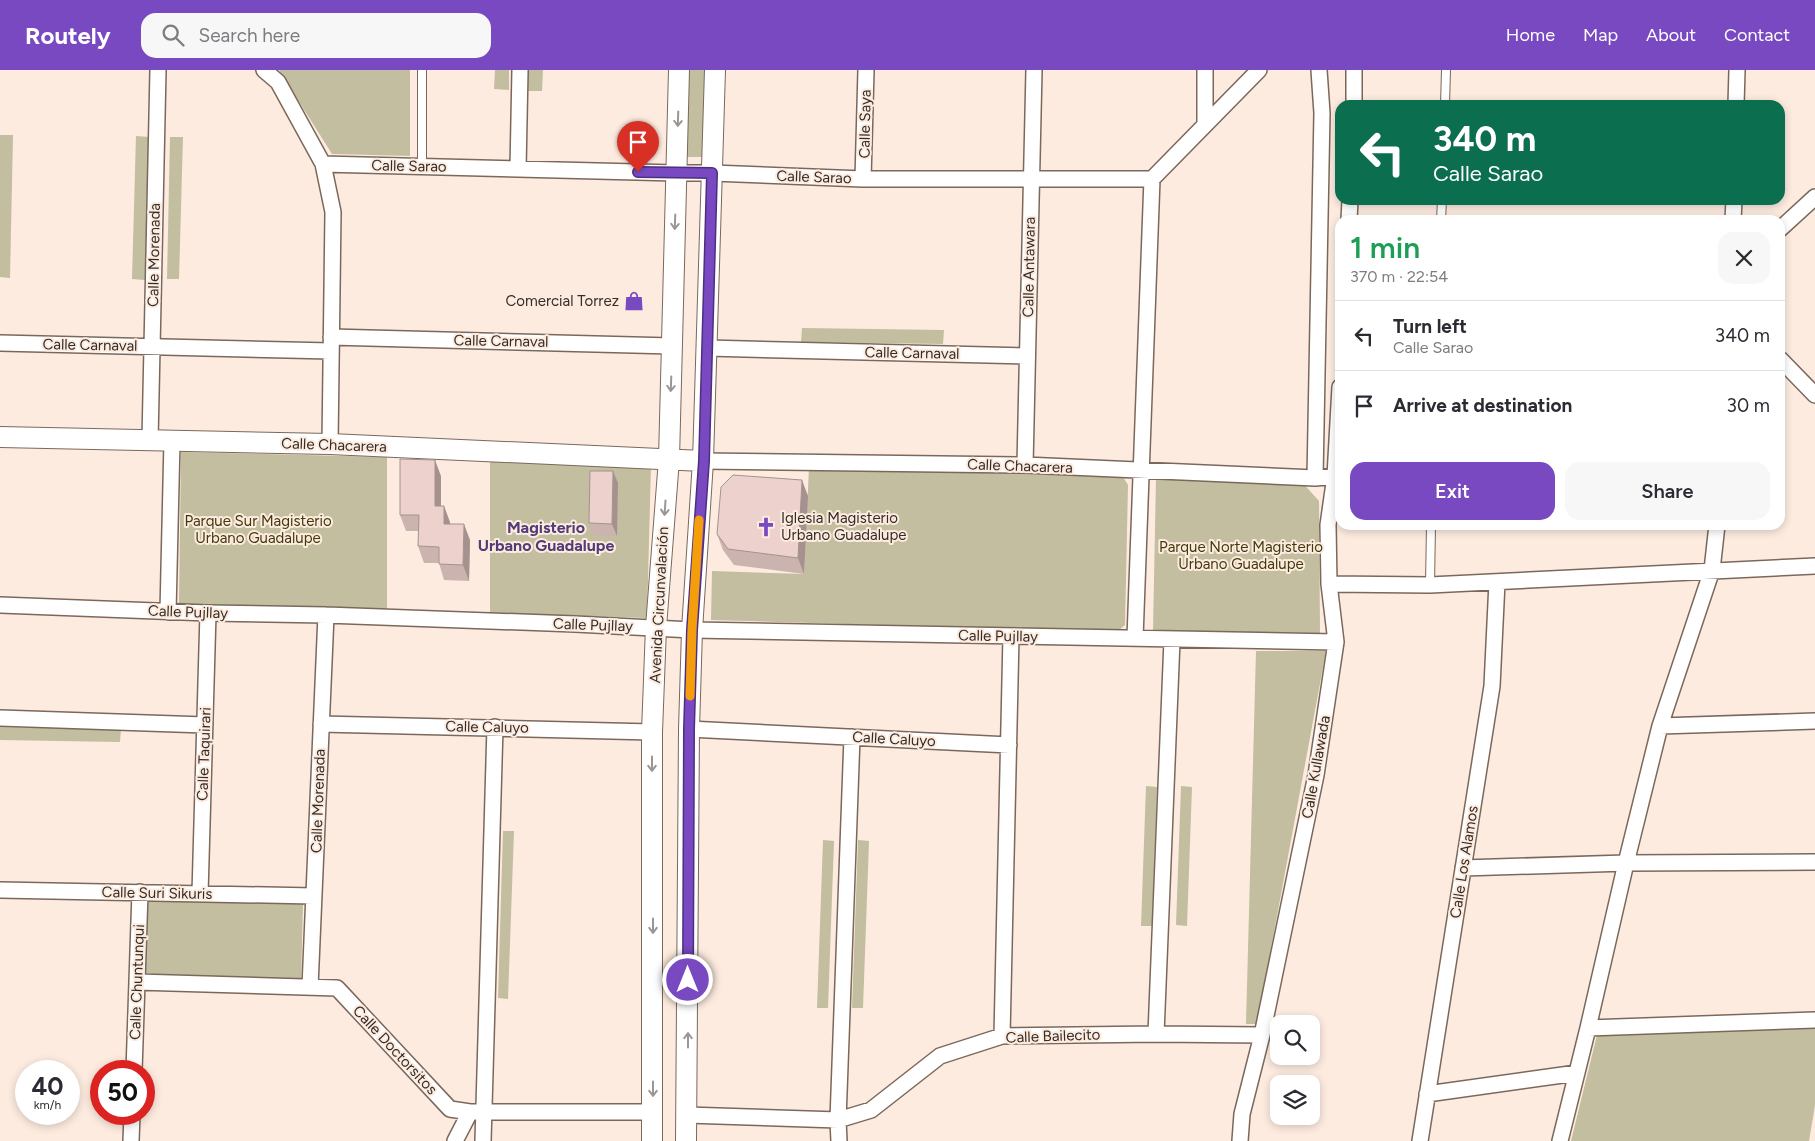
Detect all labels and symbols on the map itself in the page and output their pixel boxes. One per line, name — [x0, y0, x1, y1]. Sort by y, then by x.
street label: Calle Saya — [855, 89, 875, 159]
one-way arrow — [673, 110, 683, 126]
pin — [617, 121, 659, 172]
street label: Calle Sarao — [371, 156, 447, 176]
street label: Calle Sarao — [776, 167, 852, 187]
street label: Calle Morenada — [144, 203, 164, 307]
one-way arrow — [670, 214, 680, 230]
street label: Calle Antawara — [1019, 217, 1039, 317]
shop icon: Comercial Torrez — [623, 290, 645, 312]
place label: Comercial Torrez — [505, 292, 619, 310]
street label: Calle Carnaval — [453, 331, 549, 351]
street label: Calle Carnaval — [42, 335, 138, 355]
street label: Calle Carnaval — [864, 343, 960, 363]
one-way arrow — [666, 376, 675, 392]
street label: Calle Chacarera — [281, 434, 387, 456]
street label: Calle Chacarera — [967, 455, 1073, 477]
one-way arrow — [660, 499, 670, 515]
place label: Iglesia Magisterio Urbano Guadalupe — [781, 509, 906, 544]
park label: Parque Sur Magisterio Urbano Guadalupe — [184, 512, 332, 547]
church icon: Iglesia Magisterio Urbano Guadalupe — [755, 516, 777, 538]
district label: Magisterio Urbano Guadalupe — [478, 518, 614, 555]
street label: Avenida Circunvalación — [646, 526, 672, 684]
park label: Parque Norte Magisterio Urbano Guadalupe — [1159, 538, 1323, 573]
street label: Calle Pujllay — [148, 602, 228, 622]
street label: Calle Pujllay — [553, 615, 633, 635]
street label: Calle Pujllay — [958, 626, 1038, 646]
street label: Calle Taquirari — [193, 707, 215, 801]
street label: Calle Kullawada — [1298, 714, 1334, 820]
street label: Calle Caluyo — [445, 717, 529, 737]
street label: Calle Caluyo — [852, 728, 936, 750]
street label: Calle Morenada — [307, 749, 329, 853]
one-way arrow — [647, 755, 657, 771]
street label: Calle Los Alamos — [1446, 804, 1482, 920]
street label: Calle Suri Sikuris — [102, 883, 212, 903]
one-way arrow — [648, 918, 658, 934]
street label: Calle Chuntunqui — [126, 924, 148, 1040]
position arrow — [661, 953, 713, 1005]
street label: Calle Doctorsitos — [349, 1002, 441, 1098]
street label: Calle Bailecito — [1005, 1025, 1101, 1047]
one-way arrow — [683, 1032, 692, 1048]
speed limit sign: 50 — [90, 1060, 155, 1125]
one-way arrow — [648, 1080, 658, 1096]

